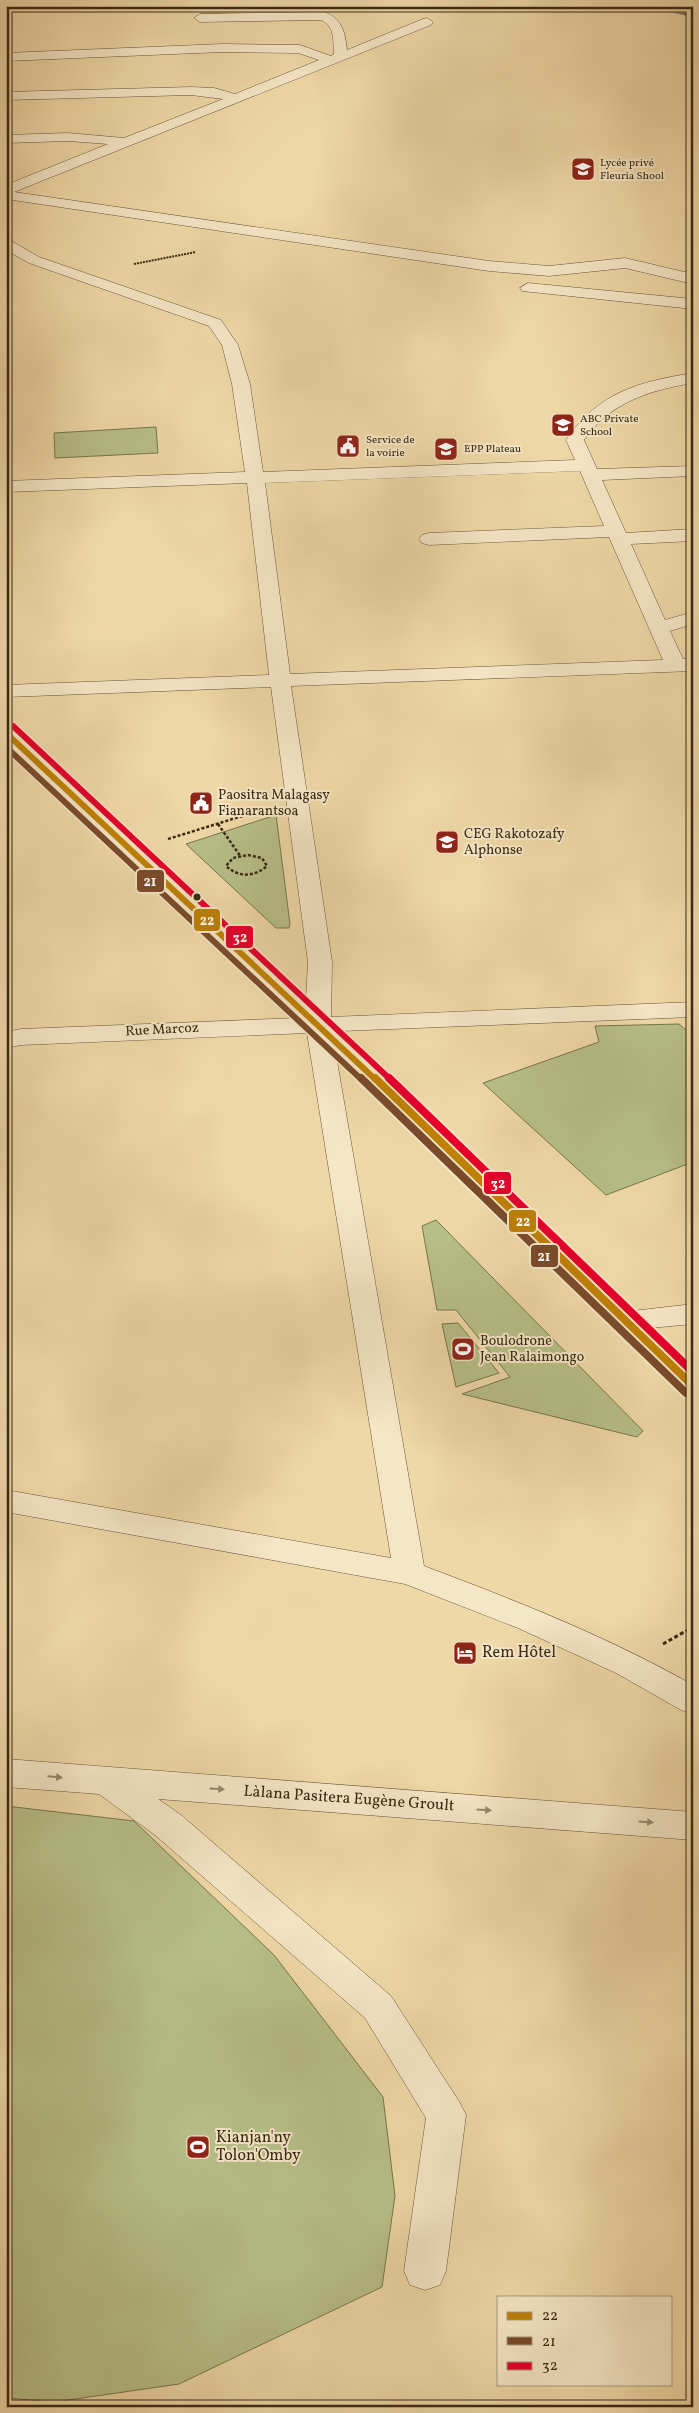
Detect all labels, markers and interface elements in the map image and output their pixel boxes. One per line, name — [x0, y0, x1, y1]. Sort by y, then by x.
school or university icon: Lycée privé Fleuria Shool — [570, 156, 596, 182]
place label: Lycée privé Fleuria Shool — [600, 156, 664, 184]
school or university icon: ABC Private School — [550, 412, 576, 438]
place label: ABC Private School — [580, 412, 638, 440]
public building icon: Service de la voirie — [335, 433, 361, 459]
place label: Service de la voirie — [366, 433, 415, 461]
school or university icon: EPP Plateau — [433, 436, 459, 462]
place label: EPP Plateau — [464, 442, 521, 457]
place label: Paositra Malagasy Fianarantsoa — [218, 786, 330, 821]
public building icon: Paositra Malagasy Fianarantsoa — [188, 790, 214, 816]
place label: CEG Rakotozafy Alphonse — [464, 825, 565, 860]
school or university icon: CEG Rakotozafy Alphonse — [434, 829, 460, 855]
line badge: 21 — [136, 869, 165, 893]
text: 21 — [144, 873, 156, 892]
unlabelled marker — [192, 892, 202, 902]
line badge: 22 — [193, 908, 221, 932]
text: 22 — [200, 912, 214, 931]
line badge: 32 — [225, 925, 254, 949]
text: 32 — [233, 929, 247, 948]
street label: Rue Marcoz — [125, 1019, 199, 1041]
line badge: 32 — [483, 1171, 512, 1195]
text: 32 — [491, 1175, 505, 1194]
line badge: 22 — [508, 1209, 537, 1233]
text: 22 — [516, 1213, 530, 1232]
line badge: 21 — [530, 1244, 559, 1268]
text: 21 — [538, 1248, 550, 1267]
place label: Boulodrone Jean Ralaimongo — [480, 1332, 584, 1367]
sports icon: Boulodrone Jean Ralaimongo — [450, 1336, 476, 1362]
hotel icon: Rem Hôtel — [452, 1640, 478, 1666]
place label: Rem Hôtel — [482, 1642, 556, 1664]
one-way arrow — [47, 1773, 63, 1781]
street label: Làlana Pasitera Eugène Groult — [243, 1781, 456, 1817]
one-way arrow — [209, 1786, 225, 1794]
one-way arrow — [476, 1806, 492, 1814]
one-way arrow — [638, 1818, 654, 1826]
place label: Kianjan'ny Tolon'Omby — [216, 2127, 301, 2167]
sports icon: Kianjan'ny Tolon'Omby — [185, 2134, 211, 2160]
legend — [497, 2296, 672, 2386]
text: 22 — [542, 2306, 558, 2327]
text: 21 — [542, 2332, 556, 2353]
text: 32 — [542, 2356, 558, 2377]

